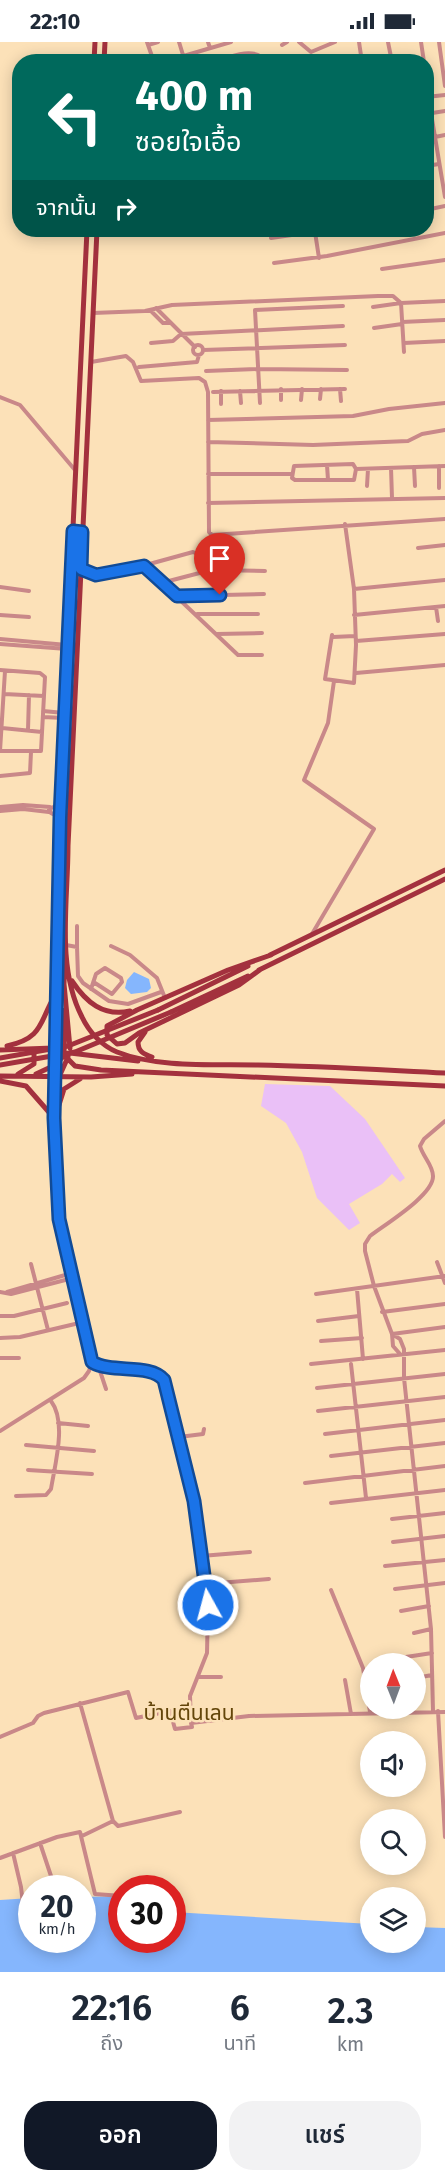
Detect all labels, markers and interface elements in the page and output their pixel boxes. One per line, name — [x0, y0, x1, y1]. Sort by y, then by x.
text: 22:10 — [30, 8, 80, 35]
text: 400 m — [135, 71, 253, 121]
icon: left — [36, 78, 114, 156]
text: ซอยใจเอื้อ — [135, 126, 242, 158]
icon: right — [109, 192, 142, 225]
text: จากนั้น — [36, 194, 97, 221]
pin — [194, 533, 245, 595]
icon: arrive — [203, 542, 236, 575]
position arrow — [176, 1573, 240, 1637]
north arrow — [360, 1653, 426, 1719]
map controls — [360, 1653, 426, 1953]
district label: บ้านตีนเลน — [143, 1700, 235, 1726]
button: sound — [360, 1731, 426, 1797]
button: search — [360, 1809, 426, 1875]
speed limit sign: 30 — [108, 1875, 186, 1953]
button: layers — [360, 1887, 426, 1953]
text: 20 — [40, 1889, 74, 1925]
text: km/h — [38, 1920, 76, 1938]
text: 22:16 — [71, 1986, 152, 2030]
text: 6 — [230, 1986, 250, 2030]
text: 2.3 — [327, 1989, 374, 2033]
text: ถึง — [100, 2031, 123, 2055]
text: นาที — [224, 2031, 256, 2055]
text: km — [337, 2032, 364, 2056]
button: ออก — [24, 2101, 217, 2170]
button: แชร์ — [229, 2101, 421, 2170]

